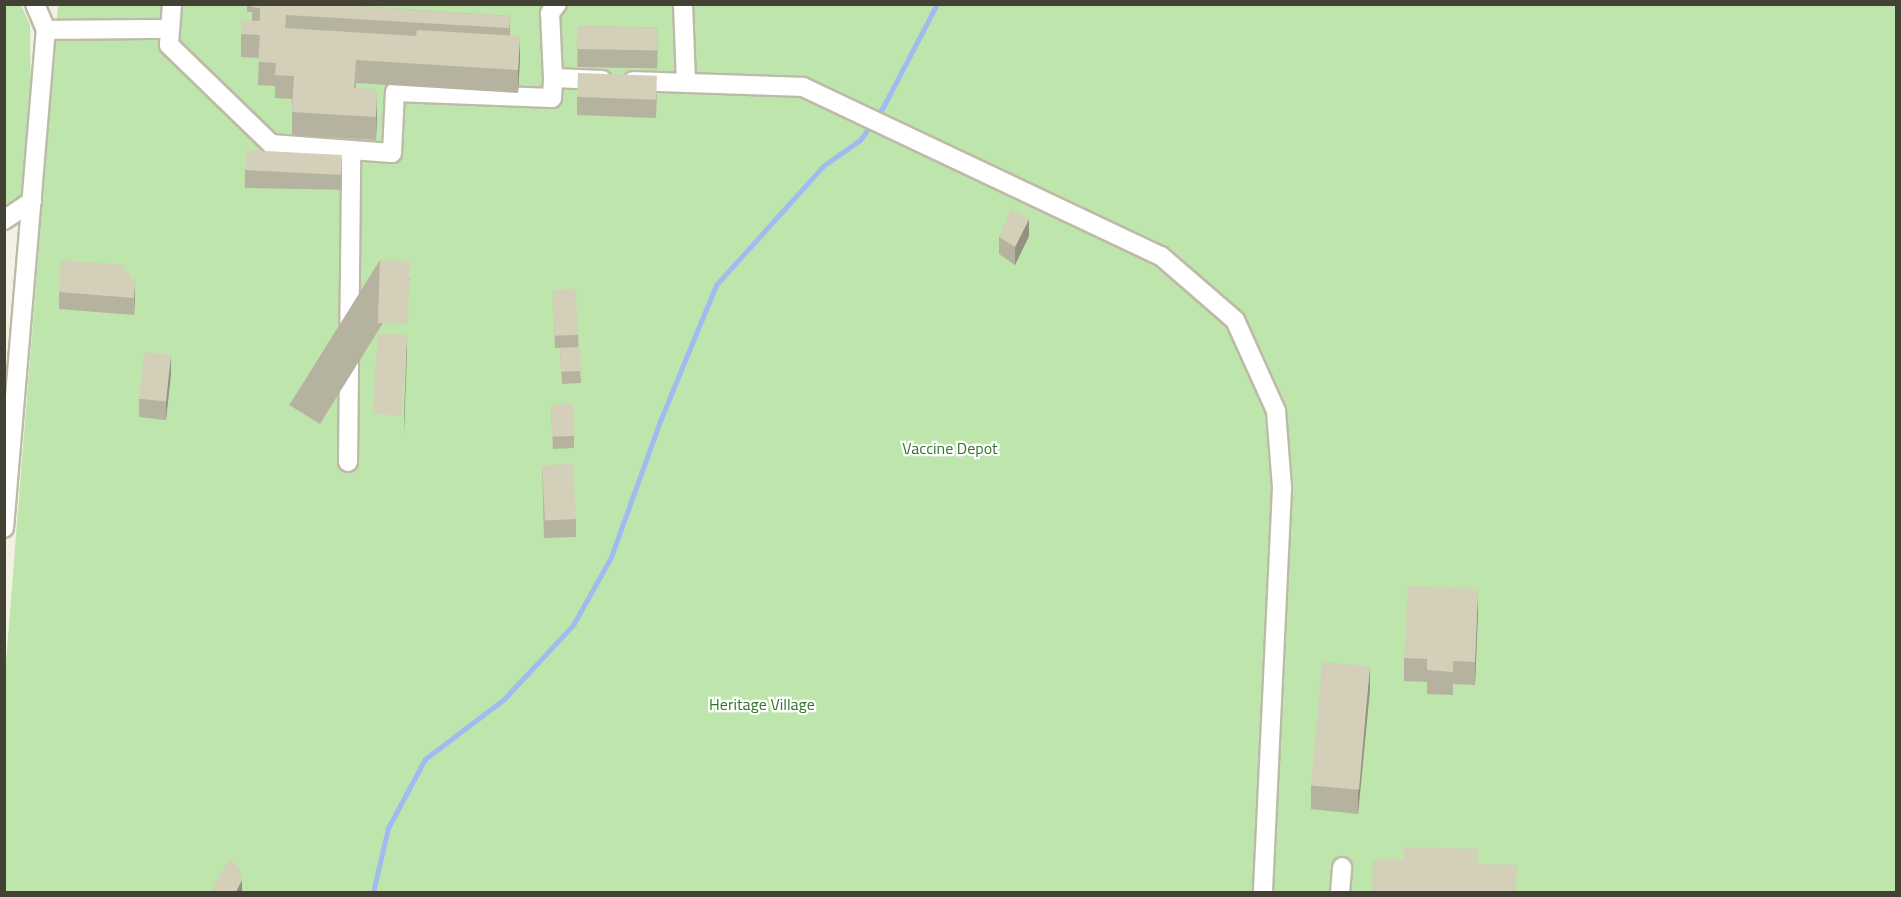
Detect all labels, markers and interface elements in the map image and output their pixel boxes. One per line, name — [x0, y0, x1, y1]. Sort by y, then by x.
park label: Vaccine Depot — [902, 438, 998, 458]
park label: Heritage Village — [709, 694, 815, 714]

